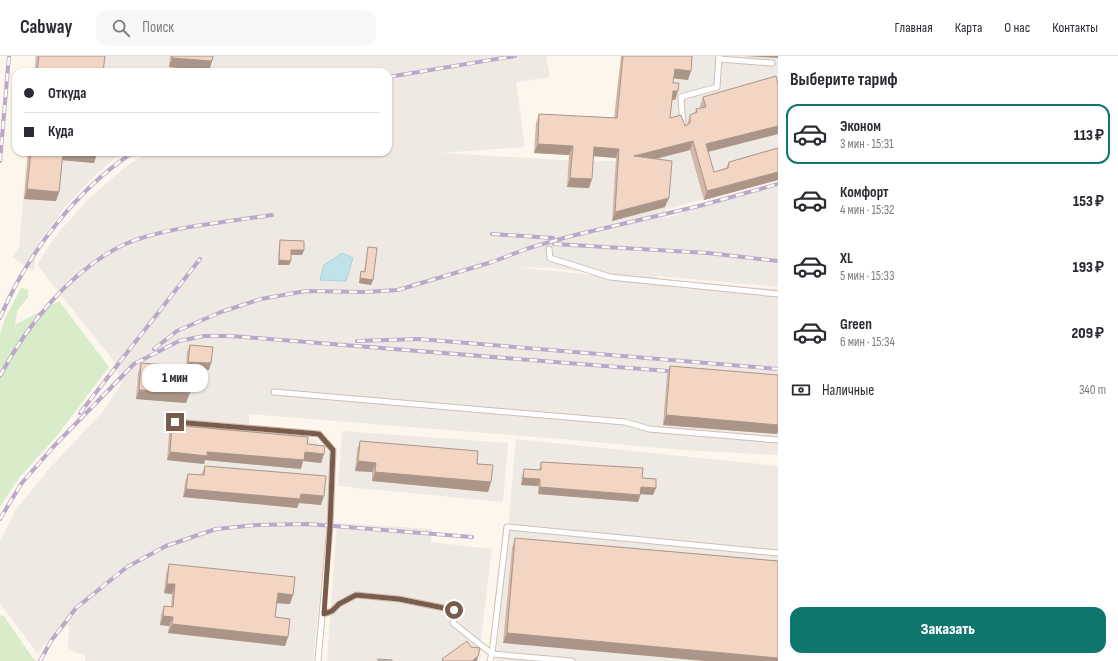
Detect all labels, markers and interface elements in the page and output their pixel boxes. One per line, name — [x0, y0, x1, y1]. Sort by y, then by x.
search box — [96, 10, 376, 46]
text: Cabway — [20, 16, 72, 39]
icon: search — [110, 17, 132, 39]
text: Поиск — [142, 18, 174, 37]
text: Главная — [895, 19, 933, 36]
text: Карта — [955, 19, 982, 36]
text: О нас — [1004, 19, 1030, 36]
text: Контакты — [1052, 19, 1098, 36]
text: Выберите тариф — [790, 69, 898, 90]
text: Откуда — [48, 84, 86, 103]
icon: car — [792, 116, 828, 152]
text: Эконом — [840, 117, 881, 136]
text: Куда — [48, 122, 74, 141]
text: 113 ₽ — [1074, 126, 1104, 145]
text: 3 мин · 15:31 — [840, 136, 894, 152]
icon: car — [792, 182, 828, 218]
text: Комфорт — [840, 183, 889, 202]
text: 153 ₽ — [1073, 192, 1104, 211]
text: 4 мин · 15:32 — [840, 202, 894, 218]
icon: car — [792, 248, 828, 284]
text: XL — [840, 249, 853, 268]
text: 193 ₽ — [1073, 258, 1104, 277]
text: 5 мин · 15:33 — [840, 268, 894, 284]
icon: car — [792, 314, 828, 350]
text: Green — [840, 315, 872, 334]
text: 209 ₽ — [1072, 324, 1104, 343]
text: 6 мин · 15:34 — [840, 334, 895, 350]
callout: 1 мин — [142, 364, 208, 392]
text: 1 мин — [162, 370, 188, 386]
icon: cash — [790, 379, 812, 401]
text: Наличные — [822, 381, 874, 400]
text: 340 m — [1079, 382, 1106, 398]
route end — [166, 413, 184, 431]
route start — [445, 601, 463, 619]
button: Заказать — [790, 607, 1106, 653]

